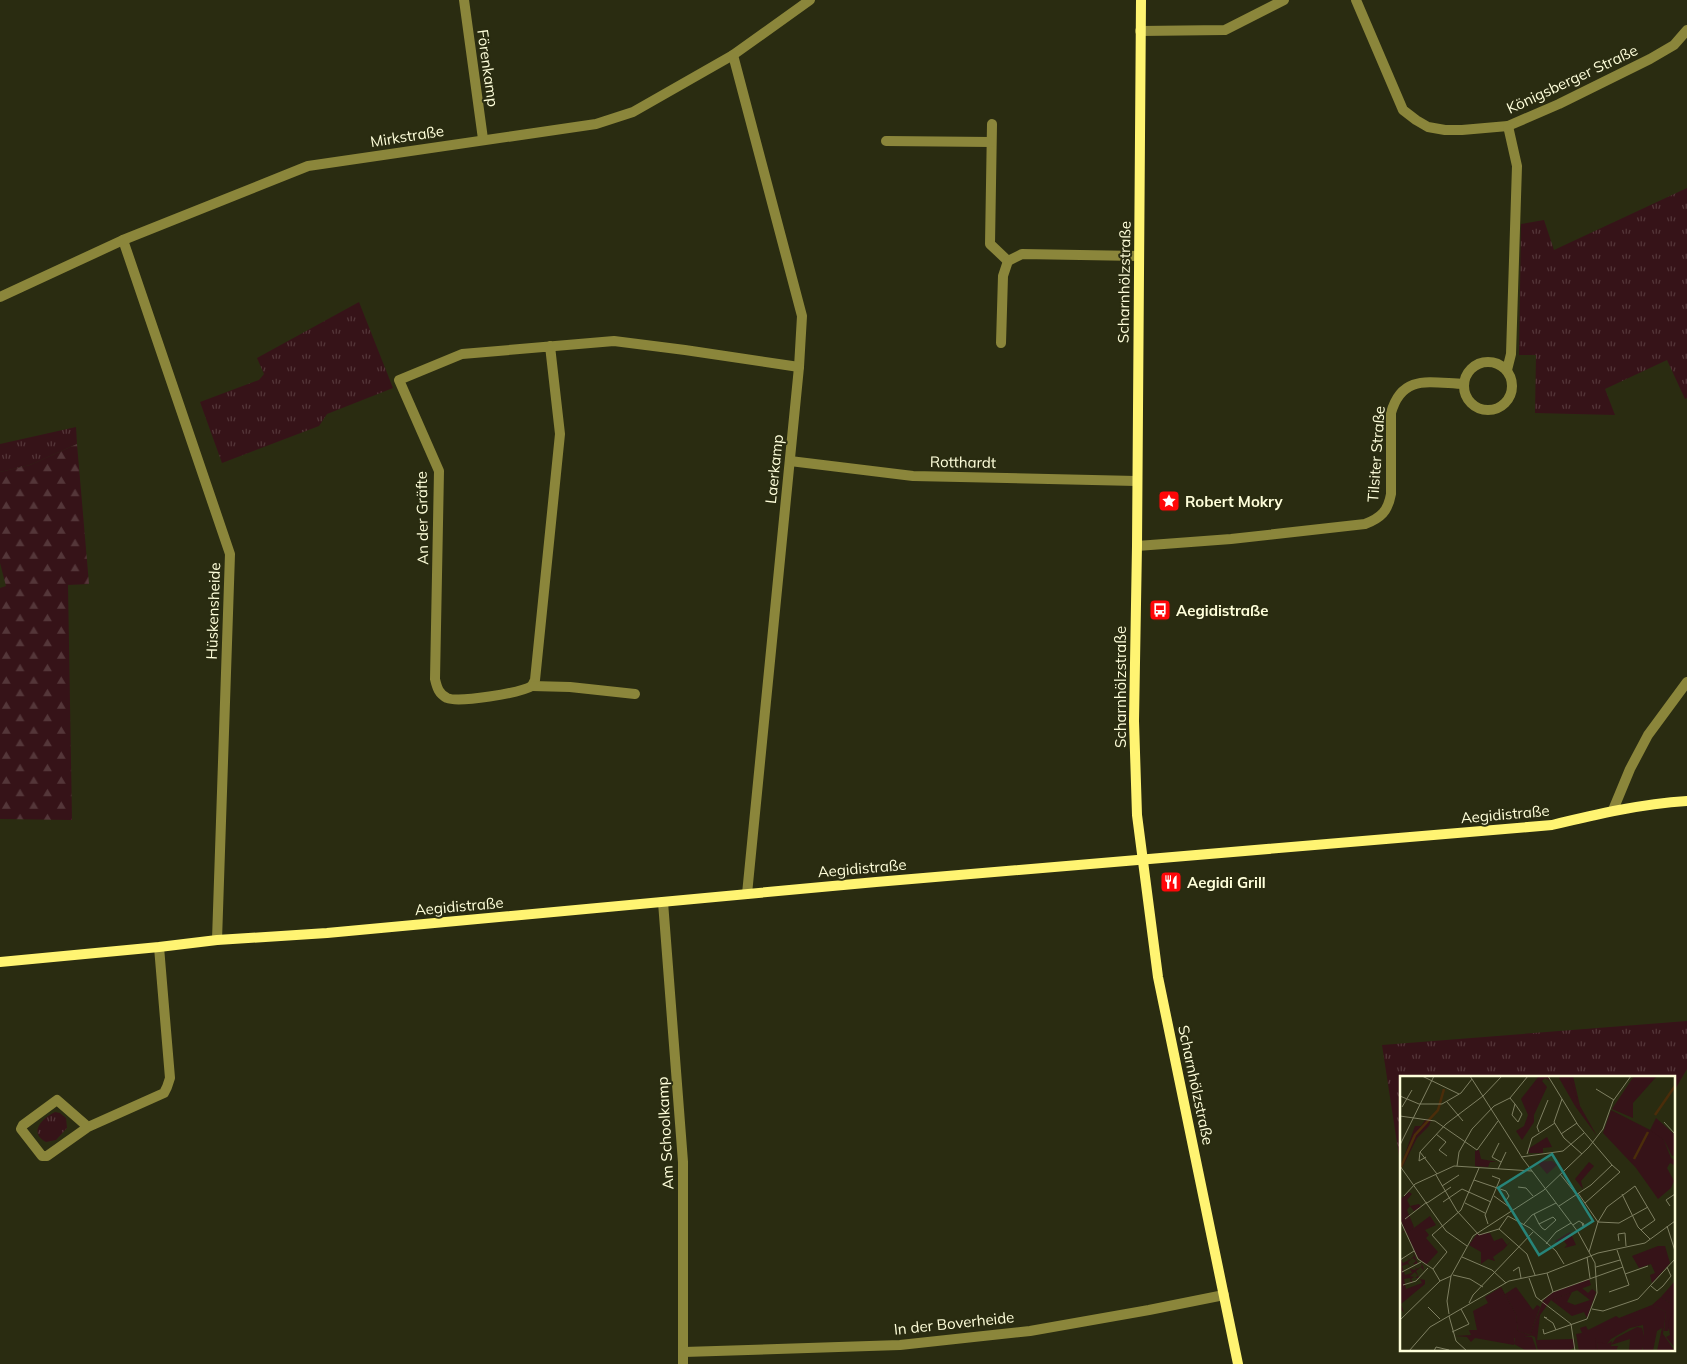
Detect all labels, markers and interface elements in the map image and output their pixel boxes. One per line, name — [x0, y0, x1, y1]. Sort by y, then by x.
street label: Förenkamp — [473, 28, 503, 108]
street label: Königsberger Straße — [1503, 40, 1641, 118]
street label: Mirkstraße — [369, 121, 445, 151]
street label: Scharnhölzstraße — [1113, 221, 1135, 343]
street label: Tilsiter Straße — [1363, 405, 1389, 503]
street label: Laerkamp — [761, 433, 787, 505]
street label: Rotthardt — [930, 452, 996, 472]
street label: An der Gräfte — [412, 471, 432, 565]
place icon: Robert Mokry — [1157, 489, 1181, 513]
place label: Robert Mokry — [1185, 492, 1283, 511]
street label: Hüskensheide — [202, 562, 224, 660]
bus stop icon: Aegidistraße — [1148, 598, 1172, 622]
place label: Aegidistraße — [1176, 601, 1268, 620]
street label: Scharnhölzstraße — [1111, 626, 1130, 748]
street label: Aegidistraße — [1460, 801, 1550, 827]
street label: Aegidistraße — [817, 855, 907, 881]
restaurant icon: Aegidi Grill — [1159, 870, 1183, 894]
place label: Aegidi Grill — [1187, 873, 1266, 892]
street label: Aegidistraße — [414, 893, 504, 919]
street label: Scharnhölzstraße — [1174, 1023, 1218, 1147]
street label: Am Schoolkamp — [653, 1076, 677, 1190]
inset map — [1400, 1076, 1674, 1352]
street label: In der Boverheide — [893, 1307, 1015, 1339]

